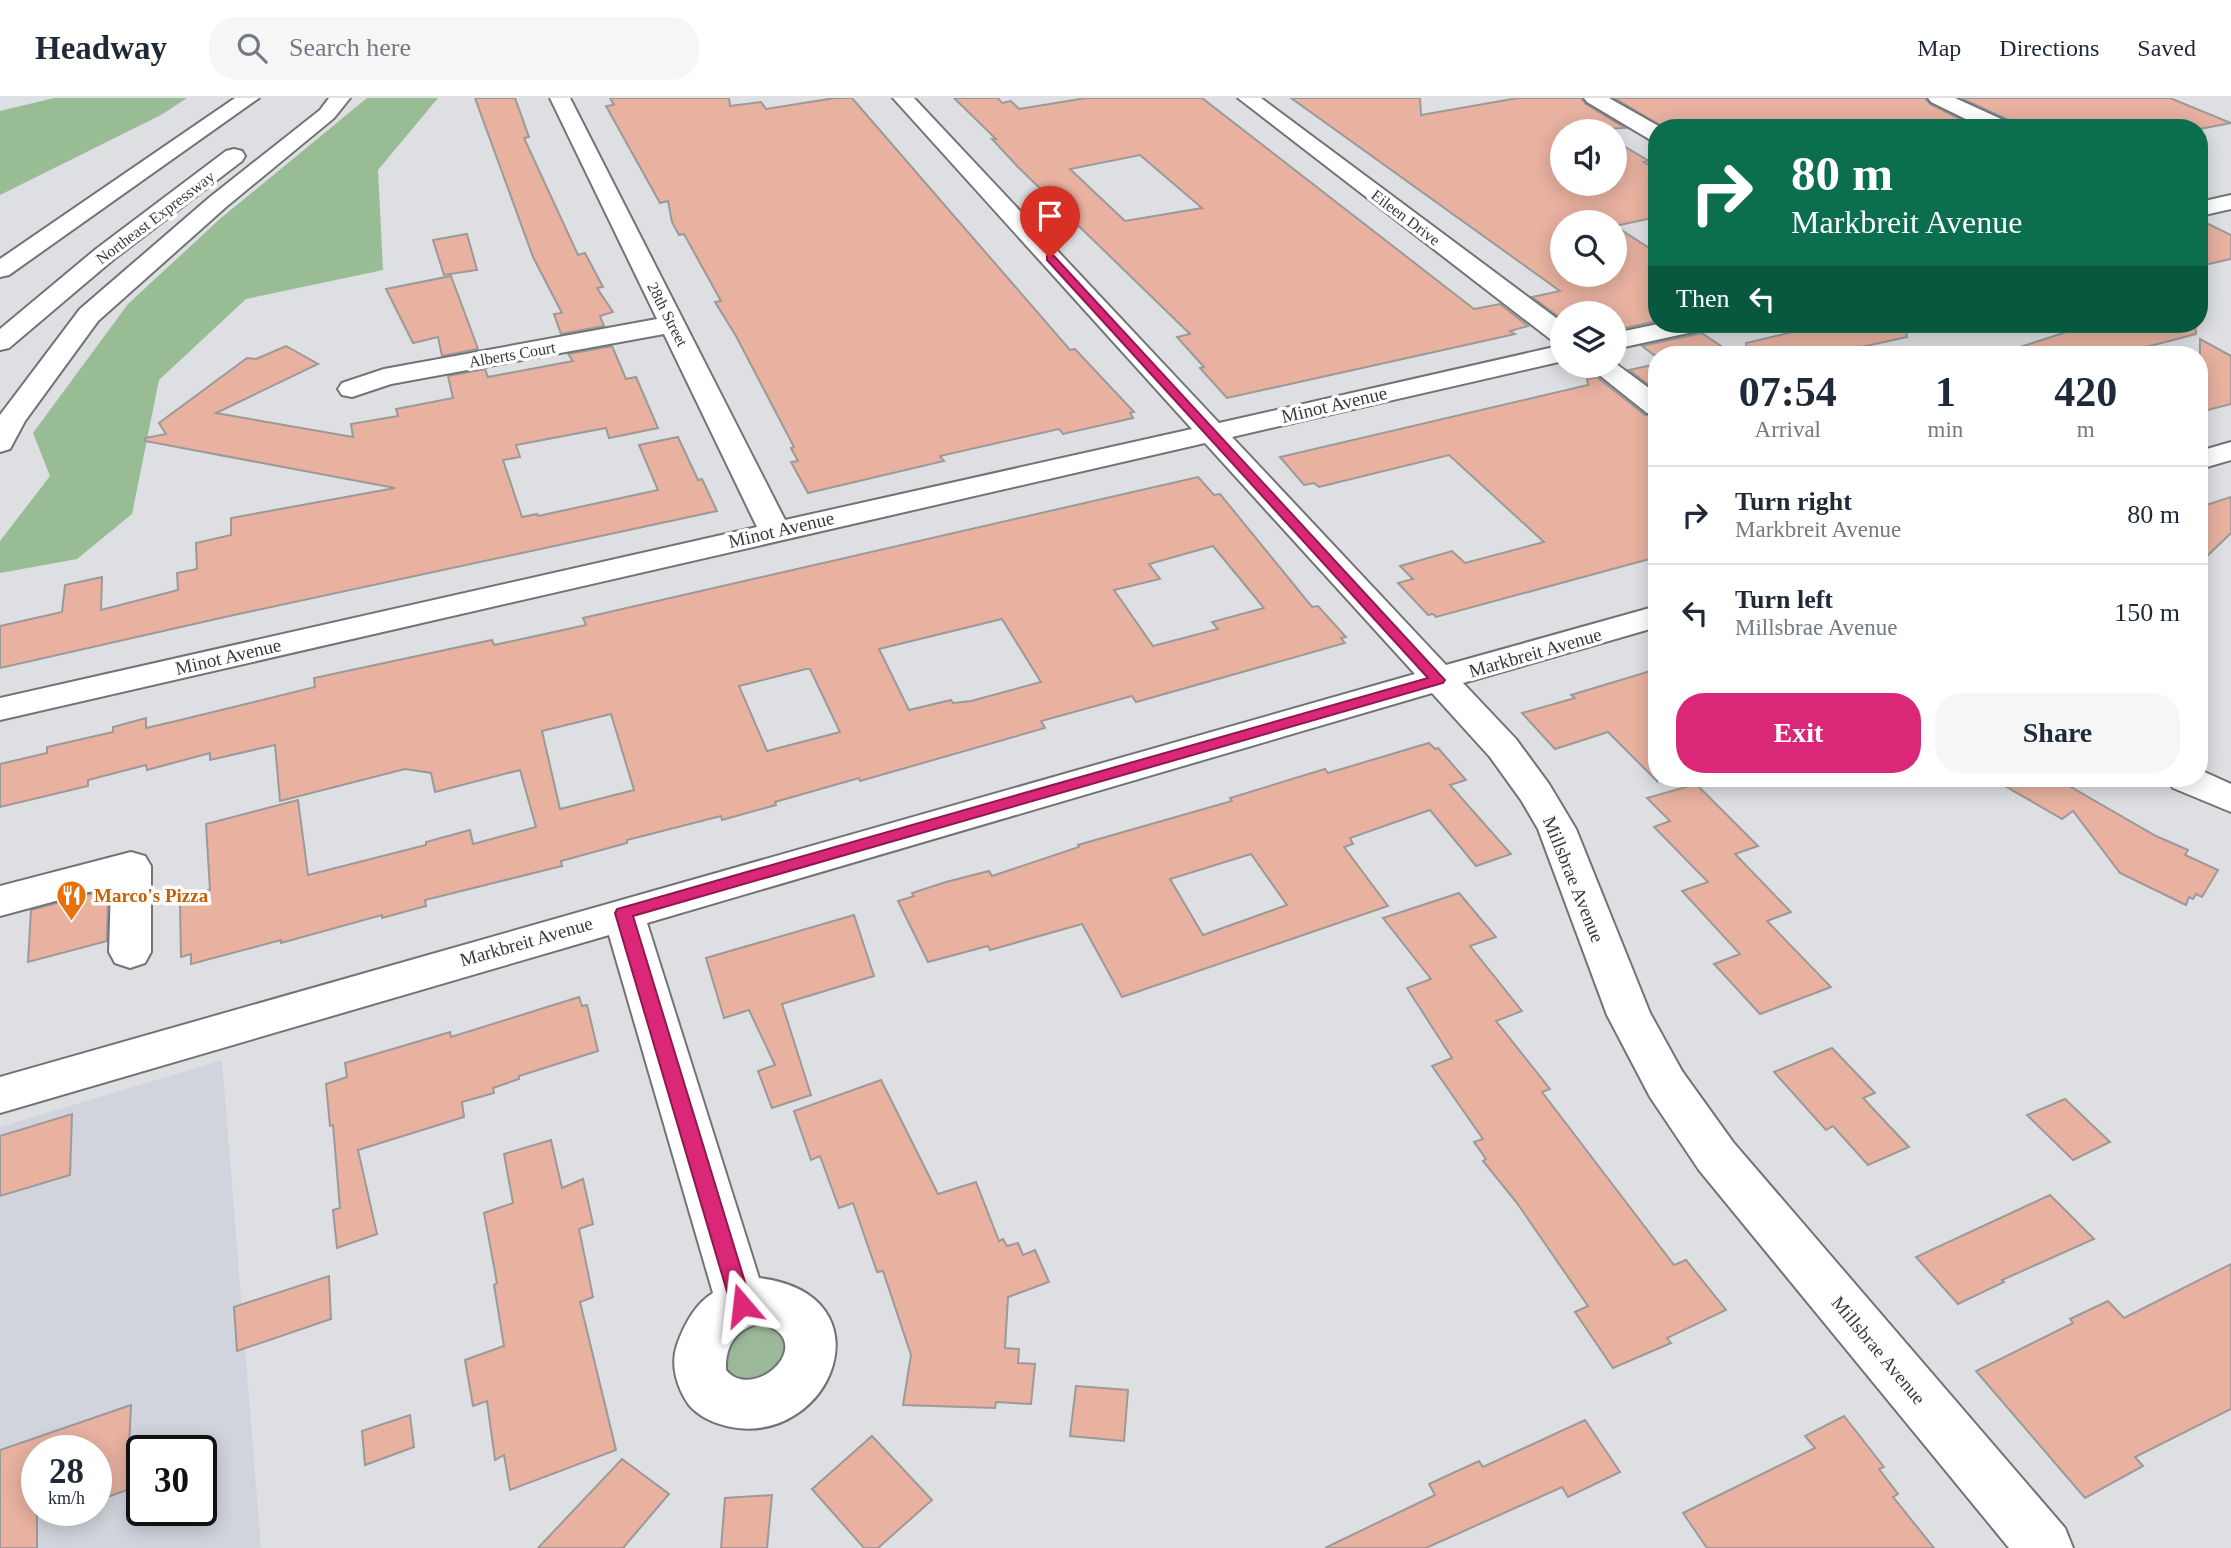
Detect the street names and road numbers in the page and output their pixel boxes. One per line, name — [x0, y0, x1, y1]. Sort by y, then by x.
street label: Northeast Expressway — [93, 167, 218, 268]
street label: Eileen Drive — [1368, 186, 1443, 249]
street label: 28th Street — [644, 279, 691, 350]
street label: Alberts Court — [468, 338, 557, 370]
street label: Minot Avenue — [1279, 382, 1389, 427]
street label: Minot Avenue — [726, 507, 836, 552]
street label: Markbreit Avenue — [1466, 623, 1604, 682]
street label: Minot Avenue — [173, 634, 283, 679]
street label: Millsbrae Avenue — [1539, 813, 1608, 945]
street label: Markbreit Avenue — [457, 912, 595, 971]
street label: Millsbrae Avenue — [1827, 1292, 1930, 1408]

